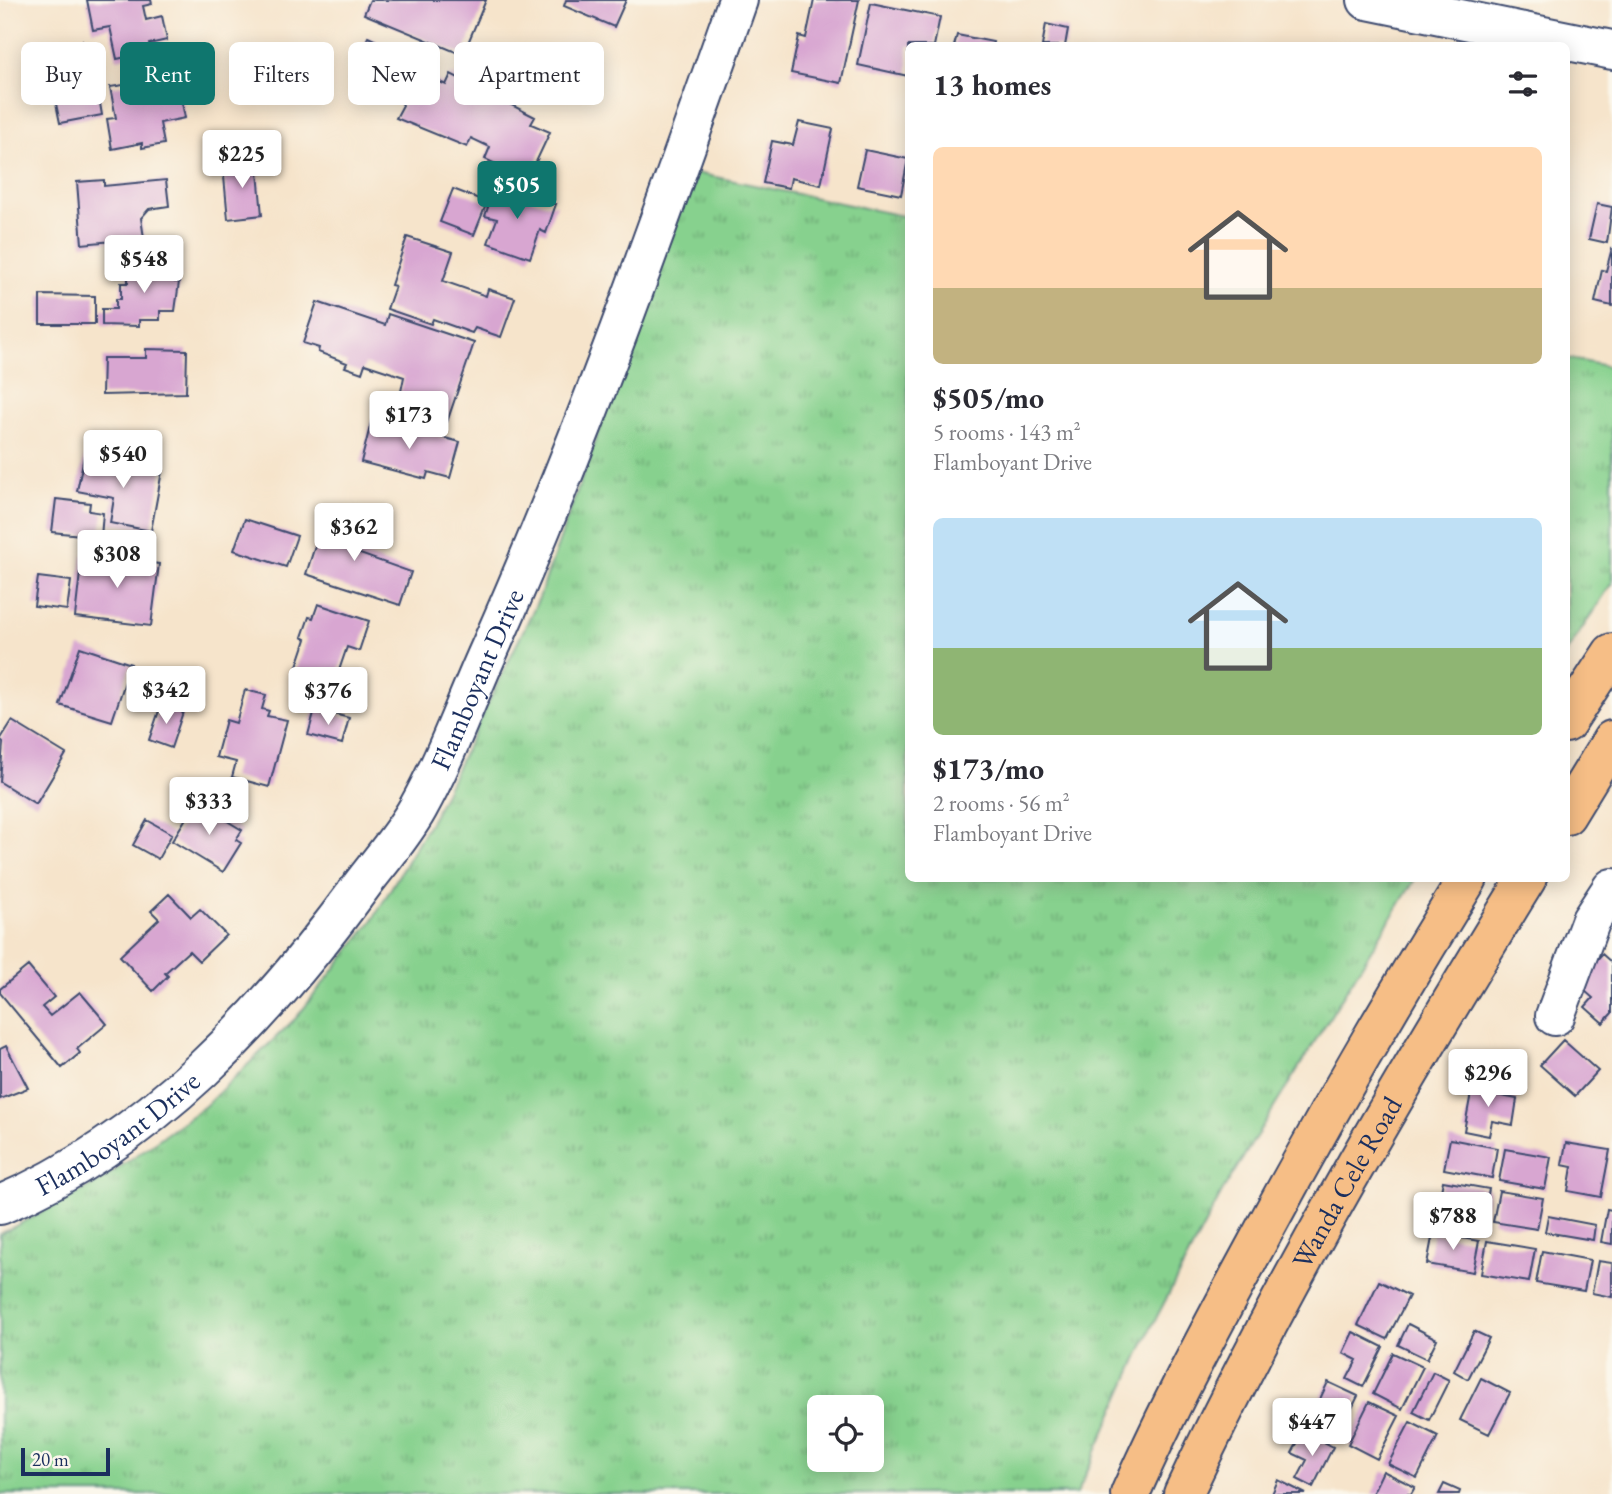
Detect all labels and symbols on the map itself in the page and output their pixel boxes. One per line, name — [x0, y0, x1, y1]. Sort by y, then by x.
pin: $225 — [201, 130, 283, 190]
pin: $505 — [476, 162, 558, 221]
pin: $548 — [103, 236, 185, 295]
pin: $173 — [368, 392, 450, 451]
pin: $540 — [82, 430, 164, 490]
pin: $362 — [313, 504, 395, 563]
pin: $308 — [76, 530, 158, 590]
street label: Flamboyant Drive — [422, 583, 532, 776]
pin: $342 — [125, 666, 207, 726]
pin: $376 — [287, 668, 369, 727]
pin: $333 — [168, 778, 250, 837]
pin: $296 — [1447, 1050, 1529, 1109]
street label: Flamboyant Drive — [29, 1063, 207, 1204]
street label: Wanda Cele Road — [1283, 1089, 1410, 1275]
pin: $788 — [1412, 1192, 1494, 1252]
pin: $447 — [1271, 1398, 1353, 1458]
scale bar — [21, 1445, 110, 1477]

